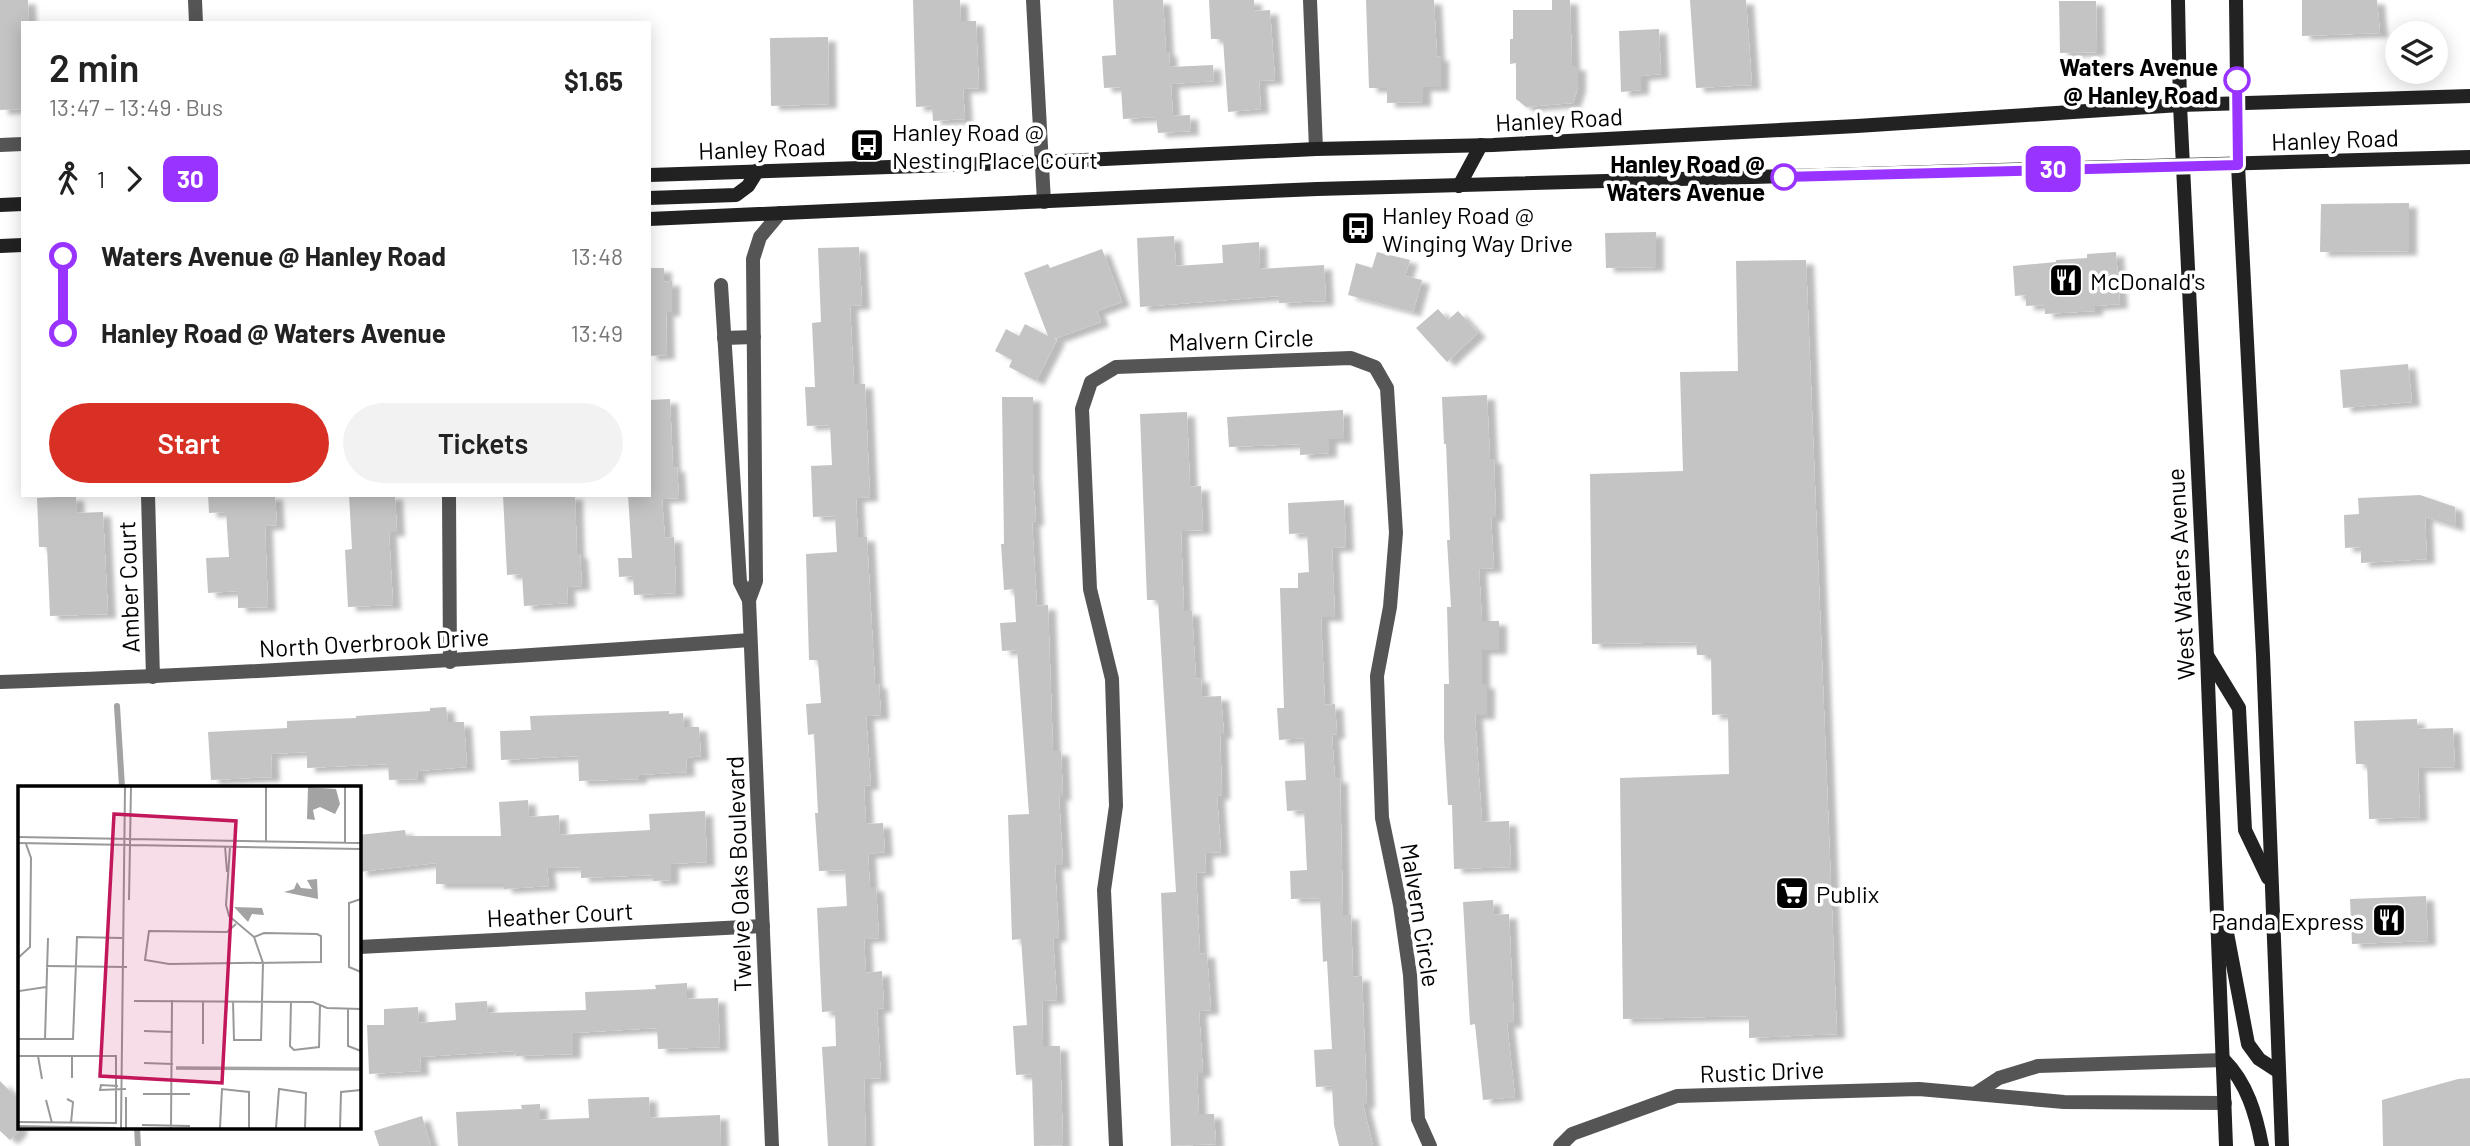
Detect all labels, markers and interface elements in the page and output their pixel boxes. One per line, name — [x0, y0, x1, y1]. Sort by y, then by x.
map controls — [2385, 21, 2448, 84]
button: layers — [2385, 21, 2448, 84]
text: 2 min — [49, 44, 139, 90]
place label: Waters Avenue @ Hanley Road — [2059, 52, 2218, 109]
text: $1.65 — [564, 65, 623, 96]
marker: Waters Avenue @ Hanley Road — [2224, 67, 2250, 93]
text: 13:47 – 13:49 · Bus — [49, 93, 223, 121]
street label: Hanley Road — [1494, 101, 1624, 137]
place label: Hanley Road @ Nesting Place Court — [892, 117, 1098, 174]
street label: Hanley Road — [2271, 122, 2399, 156]
bus stop icon: Hanley Road @ Nesting Place Court — [848, 126, 886, 164]
street label: Hanley Road — [698, 131, 826, 165]
line badge: 30 — [2022, 146, 2084, 192]
place label: Hanley Road @ Waters Avenue — [1606, 149, 1765, 206]
text: 30 — [2040, 154, 2066, 183]
icon: walk — [49, 160, 87, 198]
icon: forward — [115, 160, 153, 198]
text: 30 — [177, 164, 204, 193]
marker: Hanley Road @ Waters Avenue — [1771, 164, 1797, 190]
text: 1 — [97, 165, 105, 193]
place label: Hanley Road @ Winging Way Drive — [1382, 200, 1573, 257]
bus stop icon: Hanley Road @ Winging Way Drive — [1339, 209, 1377, 247]
text: Waters Avenue @ Hanley Road — [101, 240, 446, 271]
text: 13:48 — [571, 242, 623, 270]
restaurant icon: McDonald's — [2047, 261, 2085, 299]
place label: McDonald's — [2090, 266, 2205, 295]
text: Hanley Road @ Waters Avenue — [101, 317, 446, 348]
text: 13:49 — [571, 319, 623, 347]
street label: Malvern Circle — [1168, 322, 1314, 356]
button: Start — [49, 403, 329, 483]
button: Tickets — [343, 403, 623, 483]
street label: West Waters Avenue — [2160, 467, 2200, 681]
street label: Amber Court — [111, 521, 145, 653]
street label: North Overbrook Drive — [258, 621, 490, 663]
street label: Twelve Oaks Boulevard — [719, 756, 757, 992]
inset map — [18, 786, 360, 1128]
street label: Malvern Circle — [1395, 841, 1447, 989]
supermarket icon: Publix — [1773, 874, 1811, 912]
place label: Publix — [1816, 879, 1879, 908]
street label: Heather Court — [486, 896, 634, 932]
restaurant icon: Panda Express — [2370, 901, 2408, 939]
place label: Panda Express — [2212, 906, 2364, 935]
street label: Rustic Drive — [1699, 1054, 1825, 1088]

